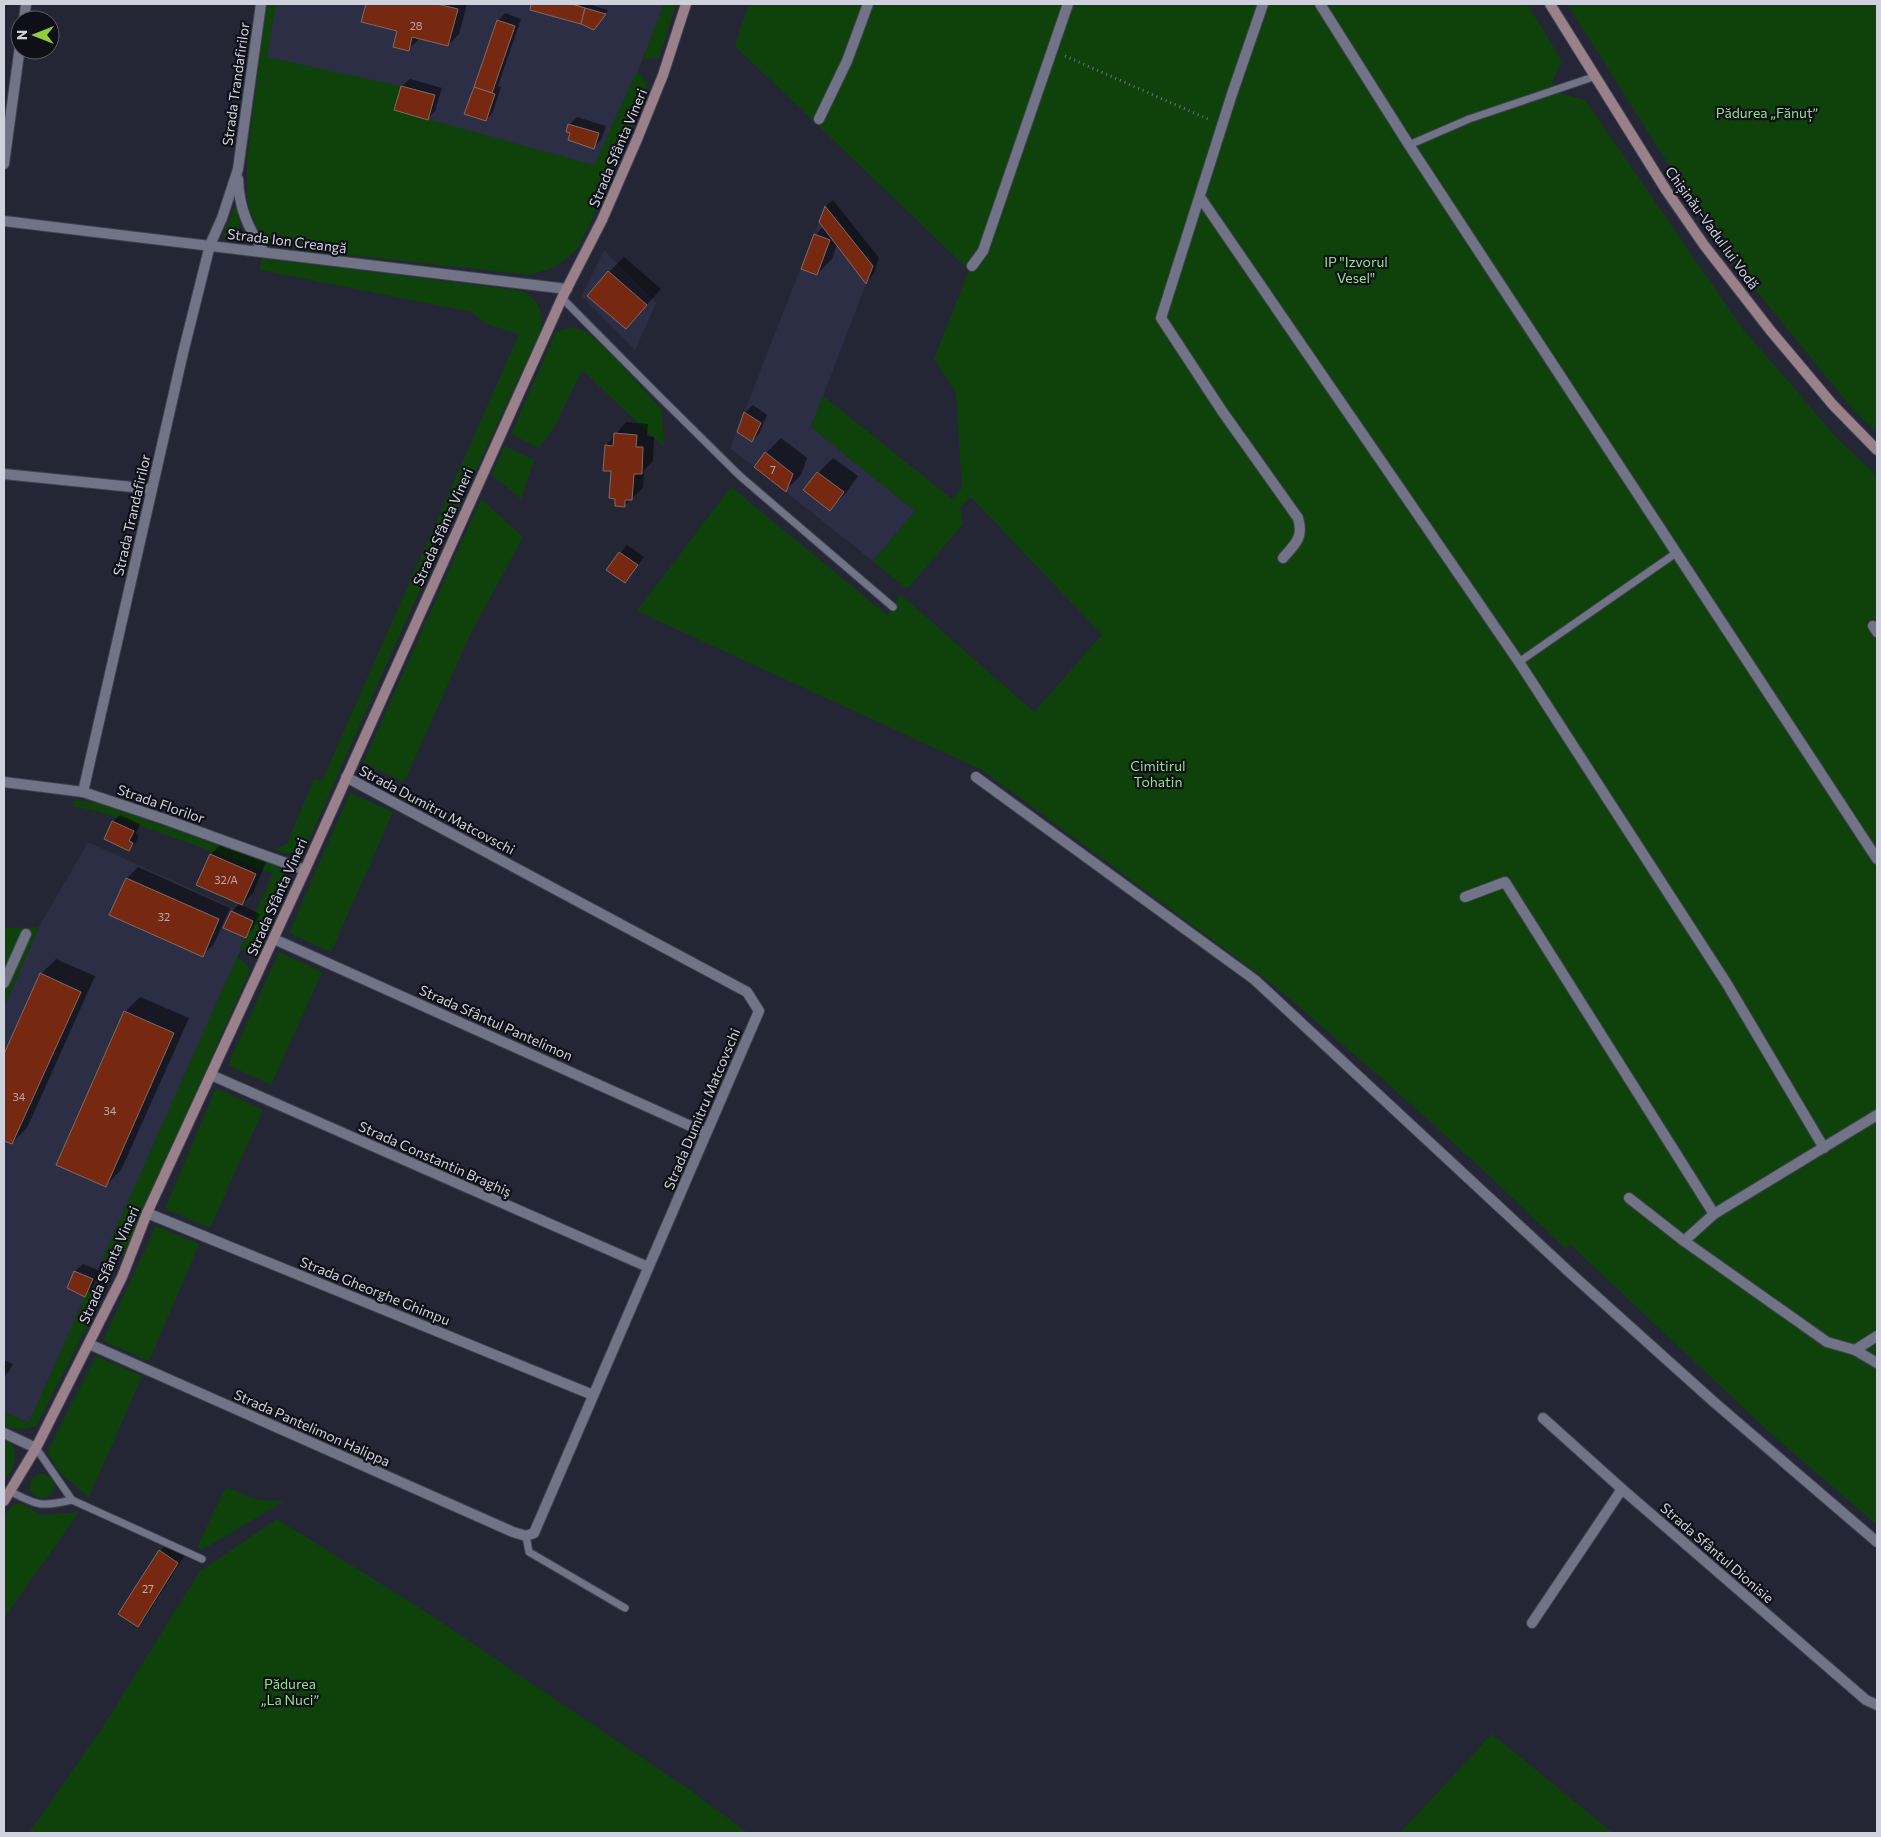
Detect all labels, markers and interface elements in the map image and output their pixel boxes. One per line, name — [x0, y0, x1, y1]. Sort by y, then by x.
north arrow — [10, 10, 60, 60]
house number: 28 — [410, 19, 423, 32]
street label: Strada Trandafirilor — [218, 21, 253, 147]
text: N — [13, 30, 30, 40]
street label: Strada Sfânta Vineri — [585, 86, 650, 210]
park label: Pădurea „Fănuț” — [1716, 104, 1818, 122]
street label: Chișinău-Vadul lui Vodă — [1661, 163, 1763, 293]
street label: Strada Ion Creangă — [226, 225, 348, 256]
park label: IP "Izvorul Vesel" — [1324, 253, 1388, 286]
street label: Strada Trandafirilor — [109, 452, 154, 577]
house number: 7 — [770, 463, 776, 476]
street label: Strada Sfânta Vineri — [409, 465, 476, 588]
park label: Cimitirul Tohatin — [1130, 757, 1186, 790]
street label: Strada Dumitru Matcovschi — [357, 761, 518, 858]
street label: Strada Florilor — [115, 781, 207, 827]
street label: Strada Sfânta Vineri — [243, 835, 310, 958]
house number: 32/A — [214, 873, 238, 886]
house number: 32 — [158, 910, 170, 923]
street label: Strada Sfântul Pantelimon — [417, 981, 576, 1064]
street label: Strada Dumitru Matcovschi — [660, 1026, 743, 1192]
house number: 34 — [13, 1090, 26, 1103]
house number: 34 — [104, 1104, 117, 1117]
street label: Strada Constantin Braghiş — [356, 1117, 514, 1200]
street label: Strada Sfânta Vineri — [75, 1203, 142, 1326]
street label: Strada Gheorghe Ghimpu — [298, 1253, 453, 1328]
street label: Strada Pantelimon Halippa — [231, 1385, 393, 1470]
street label: Strada Sfântul Dionisie — [1657, 1499, 1777, 1606]
house number: 27 — [142, 1582, 154, 1595]
park label: Pădurea „La Nuci” — [261, 1675, 319, 1708]

